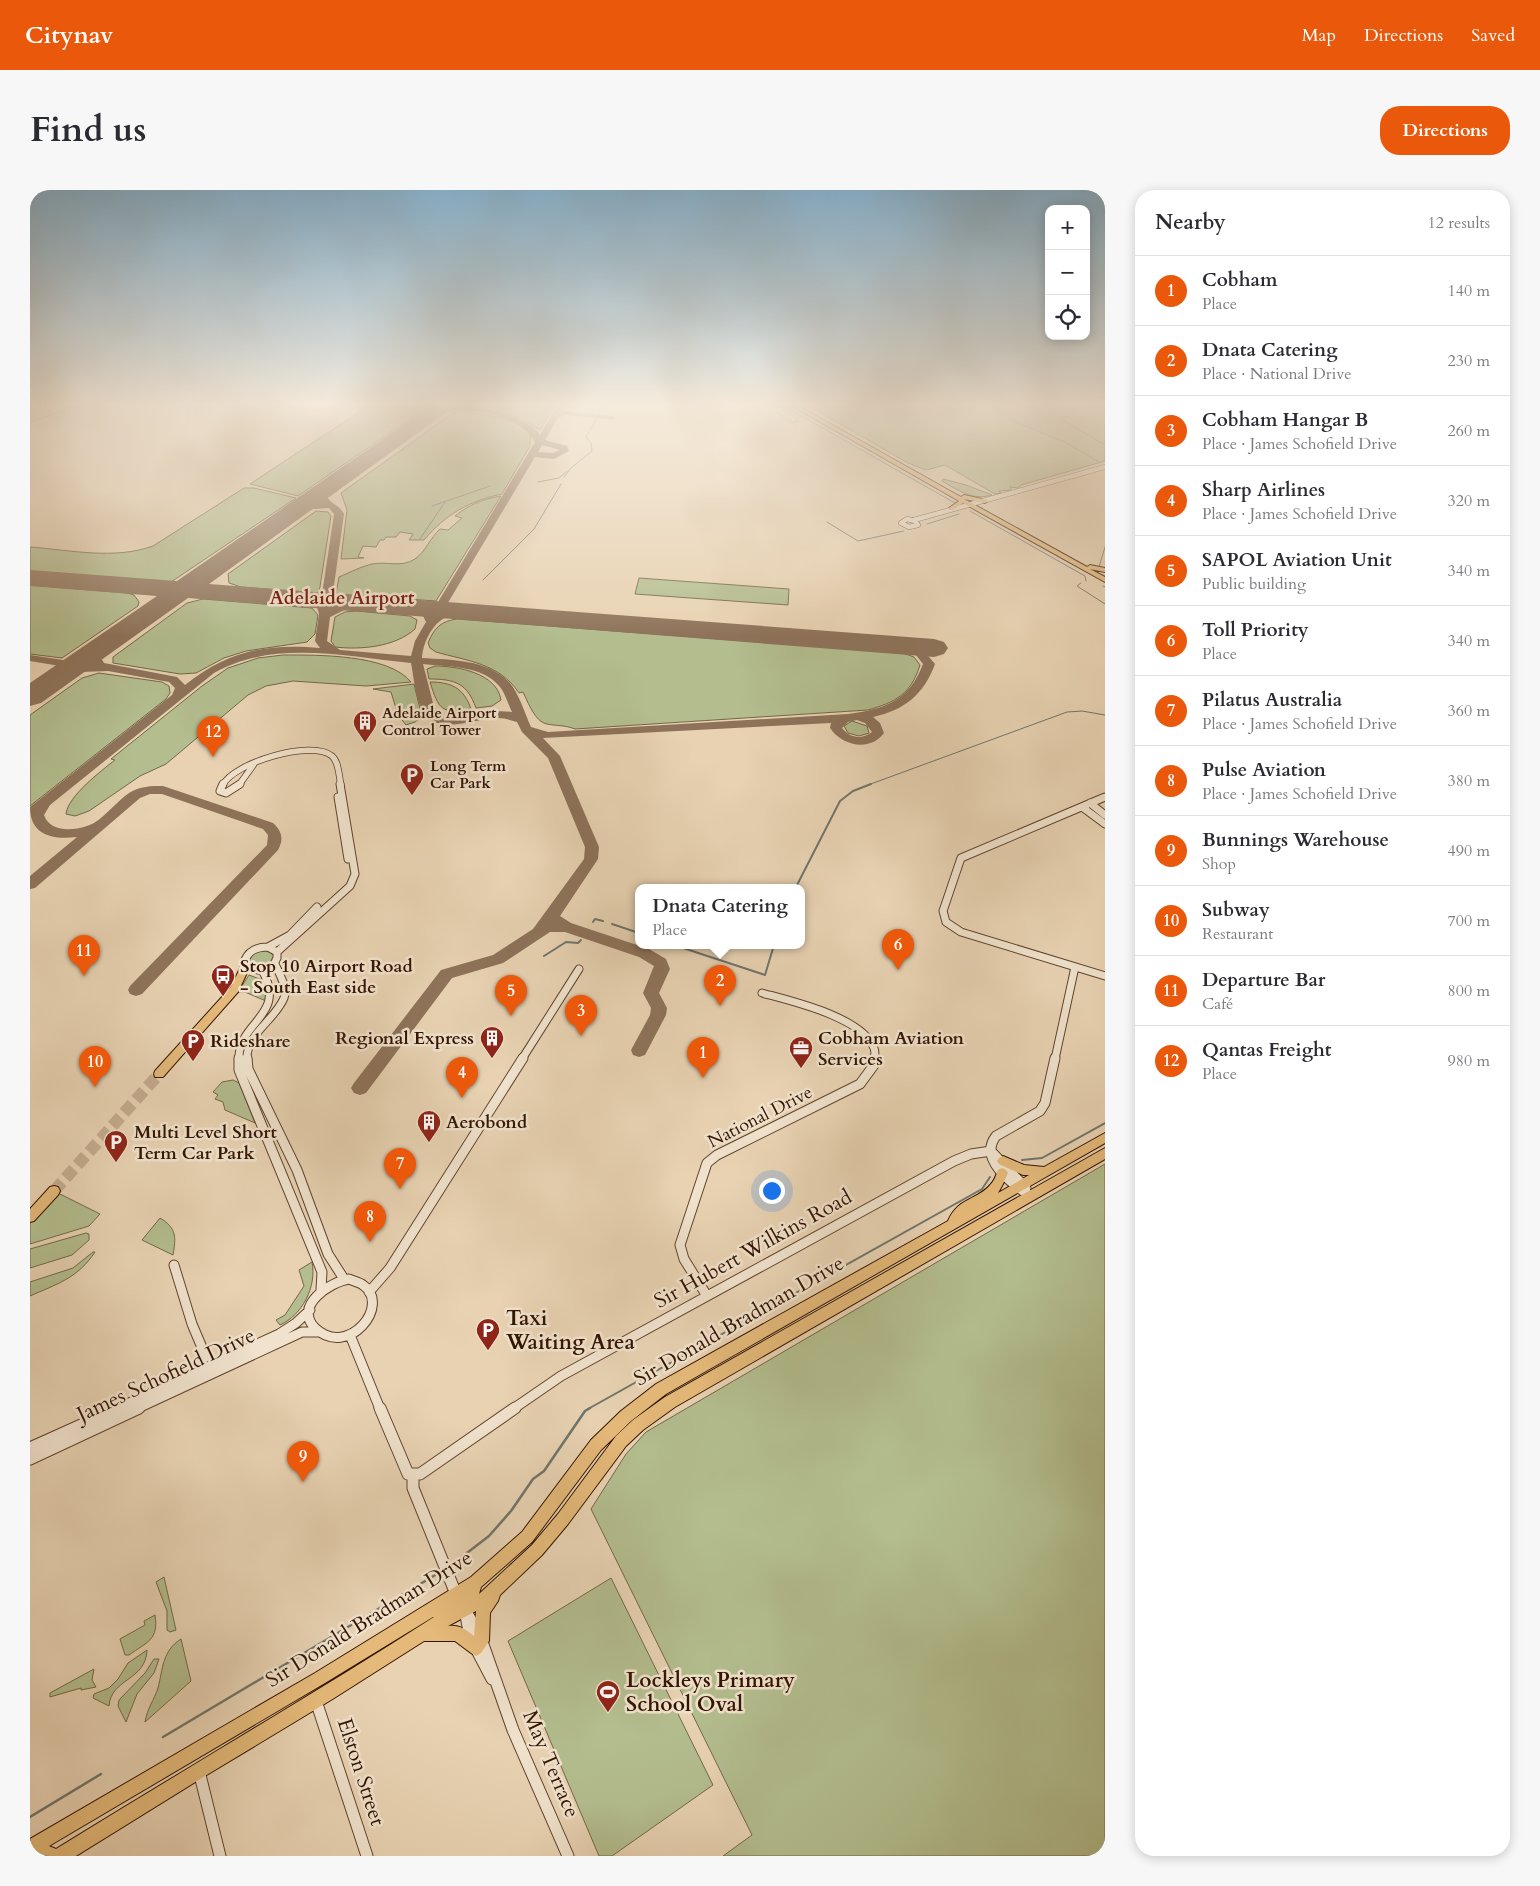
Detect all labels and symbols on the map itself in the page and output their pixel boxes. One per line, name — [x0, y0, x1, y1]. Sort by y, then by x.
district label: Adelaide Airport — [270, 585, 415, 611]
place label: Adelaide Airport Control Tower — [382, 703, 497, 740]
building icon: Adelaide Airport Control Tower — [352, 709, 378, 743]
pin: 12 — [197, 716, 229, 757]
place label: Long Term Car Park — [430, 756, 506, 793]
parking icon: Long Term Car Park — [399, 762, 425, 796]
pin: 6 — [882, 929, 914, 970]
pin: 11 — [68, 935, 100, 976]
place label: Stop 10 Airport Road - South East side — [240, 954, 413, 1000]
bus stop icon: Stop 10 Airport Road - South East side — [210, 963, 236, 997]
pin: 2 — [704, 965, 736, 1006]
pin: 5 — [495, 975, 527, 1016]
pin: 3 — [565, 995, 597, 1036]
building icon: Regional Express — [479, 1025, 505, 1059]
place label: Regional Express — [335, 1026, 474, 1051]
place label: Cobham Aviation Services — [818, 1026, 965, 1072]
parking icon: Rideshare — [180, 1028, 206, 1062]
place label: Rideshare — [210, 1029, 291, 1054]
office icon: Cobham Aviation Services — [788, 1035, 814, 1069]
pin: 1 — [687, 1037, 719, 1078]
pin: 10 — [79, 1046, 111, 1087]
pin: 4 — [446, 1057, 478, 1098]
street label: National Drive — [703, 1080, 817, 1154]
building icon: Aerobond — [416, 1109, 442, 1143]
place label: Aerobond — [446, 1110, 528, 1135]
place label: Multi Level Short Term Car Park — [134, 1120, 278, 1166]
parking icon: Multi Level Short Term Car Park — [103, 1129, 129, 1163]
pin: 7 — [384, 1148, 416, 1189]
your location — [759, 1178, 785, 1204]
street label: Sir Hubert Wilkins Road — [649, 1183, 857, 1315]
pin: 8 — [354, 1201, 386, 1242]
street label: Sir Donald Bradman Drive — [628, 1249, 850, 1393]
place label: Taxi Waiting Area — [505, 1304, 635, 1357]
parking icon: Taxi Waiting Area — [475, 1317, 501, 1351]
street label: James Schofield Drive — [70, 1321, 260, 1430]
pin: 9 — [287, 1441, 319, 1482]
street label: Sir Donald Bradman Drive — [260, 1543, 478, 1695]
place label: Lockleys Primary School Oval — [626, 1666, 795, 1719]
sports icon: Lockleys Primary School Oval — [595, 1679, 621, 1713]
street label: May Terrace — [515, 1706, 587, 1822]
street label: Elston Street — [330, 1715, 392, 1830]

